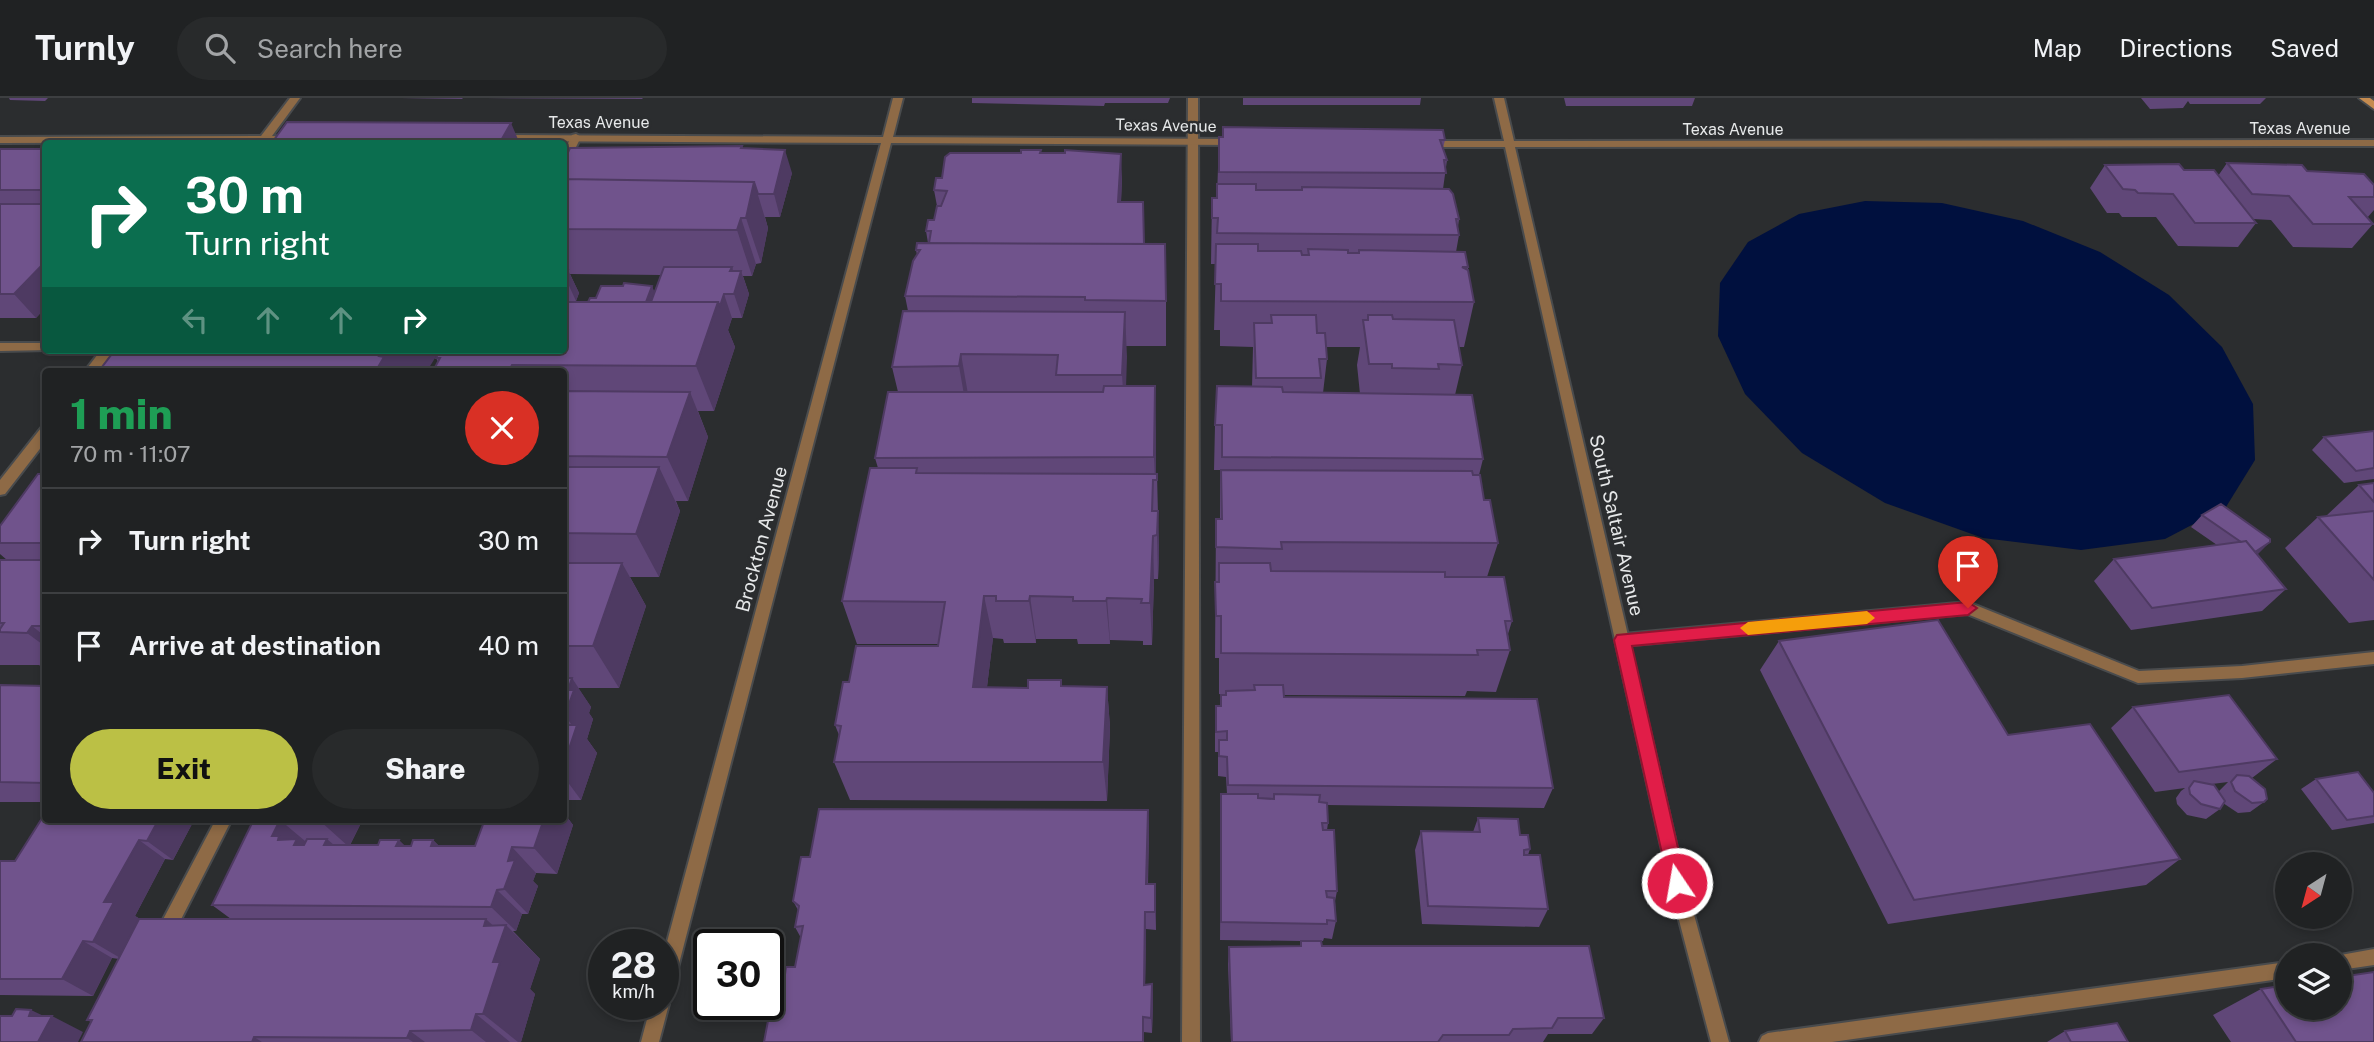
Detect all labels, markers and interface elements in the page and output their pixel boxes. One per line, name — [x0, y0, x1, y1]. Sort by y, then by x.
search box — [177, 17, 667, 80]
text: Turnly — [35, 29, 135, 67]
icon: search — [201, 29, 239, 67]
text: Search here — [257, 33, 403, 64]
text: Map — [2033, 34, 2082, 62]
text: Directions — [2120, 34, 2232, 62]
text: Saved — [2270, 34, 2339, 62]
street label: Texas Avenue — [548, 113, 650, 132]
street label: Texas Avenue — [1115, 115, 1217, 136]
street label: Texas Avenue — [2249, 119, 2351, 138]
street label: Texas Avenue — [1682, 120, 1784, 139]
text: 30 m — [185, 166, 304, 224]
icon: right — [70, 168, 161, 259]
text: Turn right — [185, 225, 330, 262]
icon: left — [176, 301, 214, 339]
icon: ahead — [249, 301, 287, 339]
icon: ahead — [322, 301, 360, 339]
icon: right — [395, 301, 433, 339]
text: 1 min — [70, 389, 173, 438]
button: close — [465, 391, 539, 465]
street label: South Saltair Avenue — [1585, 432, 1649, 618]
text: 70 m · 11:07 — [70, 440, 191, 467]
street label: Brockton Avenue — [731, 464, 791, 614]
icon: right — [70, 522, 108, 560]
text: Turn right — [129, 525, 251, 556]
text: 30 m — [478, 525, 539, 556]
pin — [1938, 536, 1998, 608]
icon: arrive — [1949, 547, 1987, 585]
icon: arrive — [70, 627, 108, 665]
text: Arrive at destination — [129, 630, 381, 661]
text: 40 m — [478, 630, 539, 661]
button: Exit — [70, 729, 298, 809]
button: Share — [312, 729, 539, 809]
position arrow — [1640, 846, 1714, 920]
north arrow — [2275, 852, 2352, 929]
map controls — [2275, 852, 2352, 1020]
speed limit sign: 30 — [693, 929, 784, 1020]
button: layers — [2275, 943, 2352, 1020]
text: 28 — [611, 945, 656, 986]
text: km/h — [612, 981, 655, 1002]

